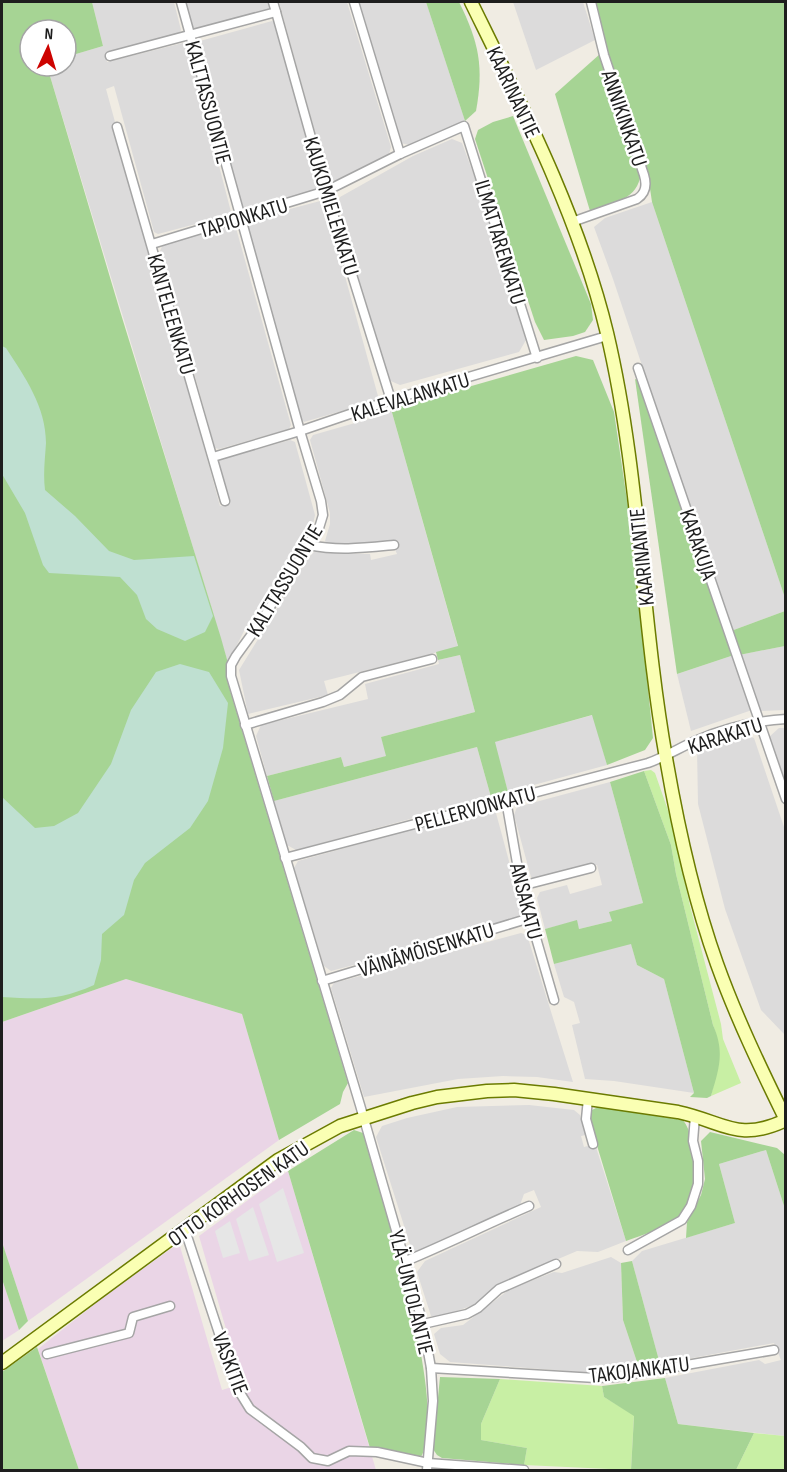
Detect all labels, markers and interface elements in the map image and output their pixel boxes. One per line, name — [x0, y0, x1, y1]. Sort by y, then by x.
north arrow — [18, 18, 78, 78]
text: N — [44, 25, 54, 44]
street label: KALTTASSUONTIE — [178, 38, 237, 167]
street label: KAARINANTIE — [480, 42, 546, 143]
street label: ANNIKINKATU — [594, 66, 653, 170]
street label: KAUKOMIELENKATU — [297, 134, 365, 279]
street label: ILMATTARENKATU — [468, 177, 531, 308]
street label: TAPIONKATU — [196, 192, 291, 245]
street label: KANTELEENKATU — [140, 251, 201, 378]
street label: KALEVALANKATU — [348, 367, 473, 428]
street label: KARAKUJA — [673, 505, 722, 584]
street label: KAARINANTIE — [624, 507, 661, 607]
street label: KALTTASSUONTIE — [241, 520, 329, 642]
street label: KARAKATU — [685, 712, 766, 761]
street label: PELLERVONKATU — [412, 780, 539, 839]
street label: ANSAKATU — [503, 859, 548, 942]
street label: VÄINÄMÖISENKATU — [355, 917, 497, 984]
street label: OTTO KORHOSEN KATU — [163, 1135, 315, 1253]
street label: YLÄ-UNTOLANTIE — [382, 1227, 439, 1358]
street label: VASKITIE — [205, 1328, 254, 1399]
street label: TAKOJANKATU — [587, 1351, 691, 1390]

